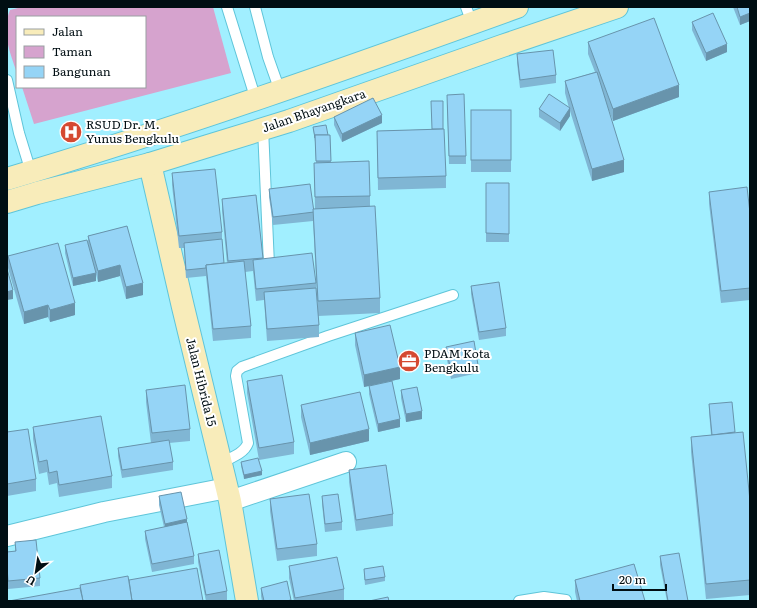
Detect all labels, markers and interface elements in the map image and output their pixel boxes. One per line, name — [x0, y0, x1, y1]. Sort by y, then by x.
legend — [16, 16, 146, 88]
text: Jalan — [52, 22, 83, 40]
text: Taman — [52, 42, 92, 60]
text: Bangunan — [52, 62, 111, 80]
street label: Jalan Bhayangkara — [259, 84, 368, 136]
place label: RSUD Dr. M. Yunus Bengkulu — [86, 115, 180, 147]
hospital icon: RSUD Dr. M. Yunus Bengkulu — [58, 119, 84, 145]
street label: Jalan Hibrida 15 — [182, 335, 222, 428]
place label: PDAM Kota Bengkulu — [424, 344, 490, 376]
office icon: PDAM Kota Bengkulu — [396, 348, 422, 374]
north arrow — [16, 552, 56, 592]
scale bar — [613, 566, 666, 592]
text: 20 m — [619, 570, 646, 588]
text: U — [22, 572, 38, 591]

